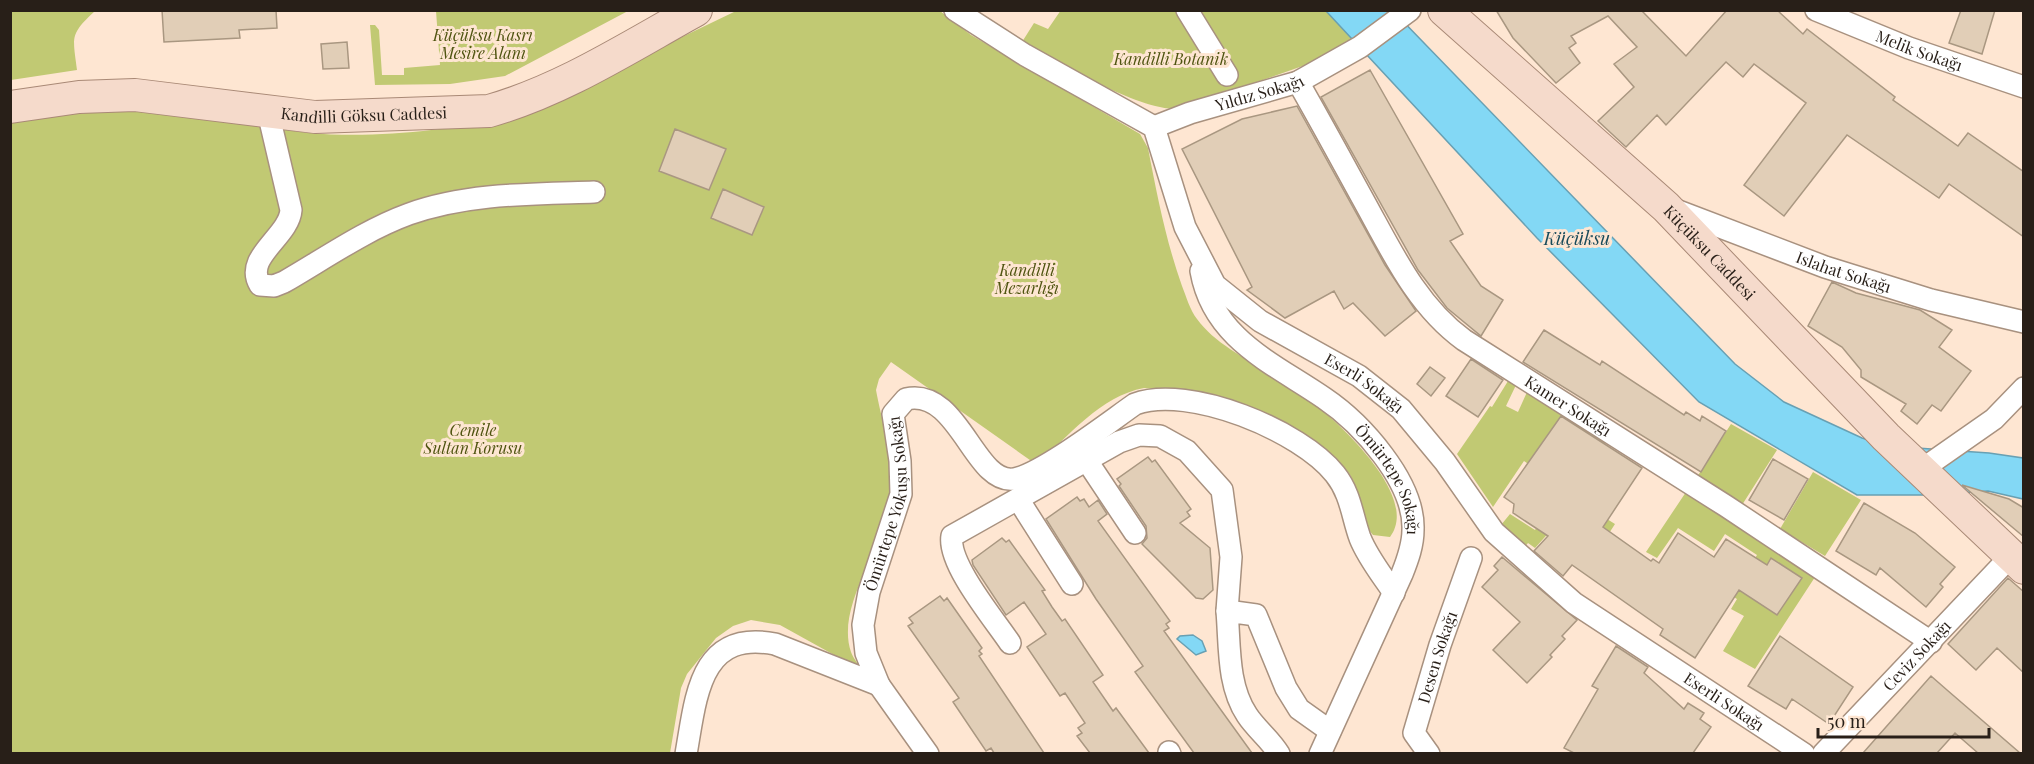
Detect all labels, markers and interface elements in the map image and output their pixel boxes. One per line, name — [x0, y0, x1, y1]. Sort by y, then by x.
park label: Küçüksu Kasrı Mesire Alanı — [432, 24, 533, 63]
street label: Melik Sokağı — [1873, 25, 1966, 76]
park label: Kandilli Botanik — [1113, 48, 1228, 69]
street label: Yıldız Sokağı — [1212, 70, 1308, 115]
street label: Kandilli Göksu Caddesi — [280, 101, 448, 127]
street label: Küçüksu Caddesi — [1660, 200, 1761, 304]
water label: Küçüksu — [1543, 226, 1610, 250]
street label: Islahat Sokağı — [1793, 246, 1894, 297]
park label: Kandilli Mezarlığı — [994, 259, 1059, 298]
street label: Eserli Sokağı — [1321, 348, 1409, 418]
street label: Kamer Sokağı — [1521, 370, 1616, 441]
street label: Ömürtepe Yokuşu Sokağı — [859, 415, 911, 594]
park label: Cemile Sultan Korusu — [423, 419, 522, 458]
street label: Ömürtepe Sokağı — [1351, 419, 1424, 536]
street label: Desen Sokağı — [1412, 608, 1461, 706]
street label: Ceviz Sokağı — [1878, 615, 1955, 695]
street label: Eserli Sokağı — [1680, 667, 1769, 735]
scale bar — [1818, 701, 1989, 739]
text: 50 m — [1827, 709, 1866, 733]

